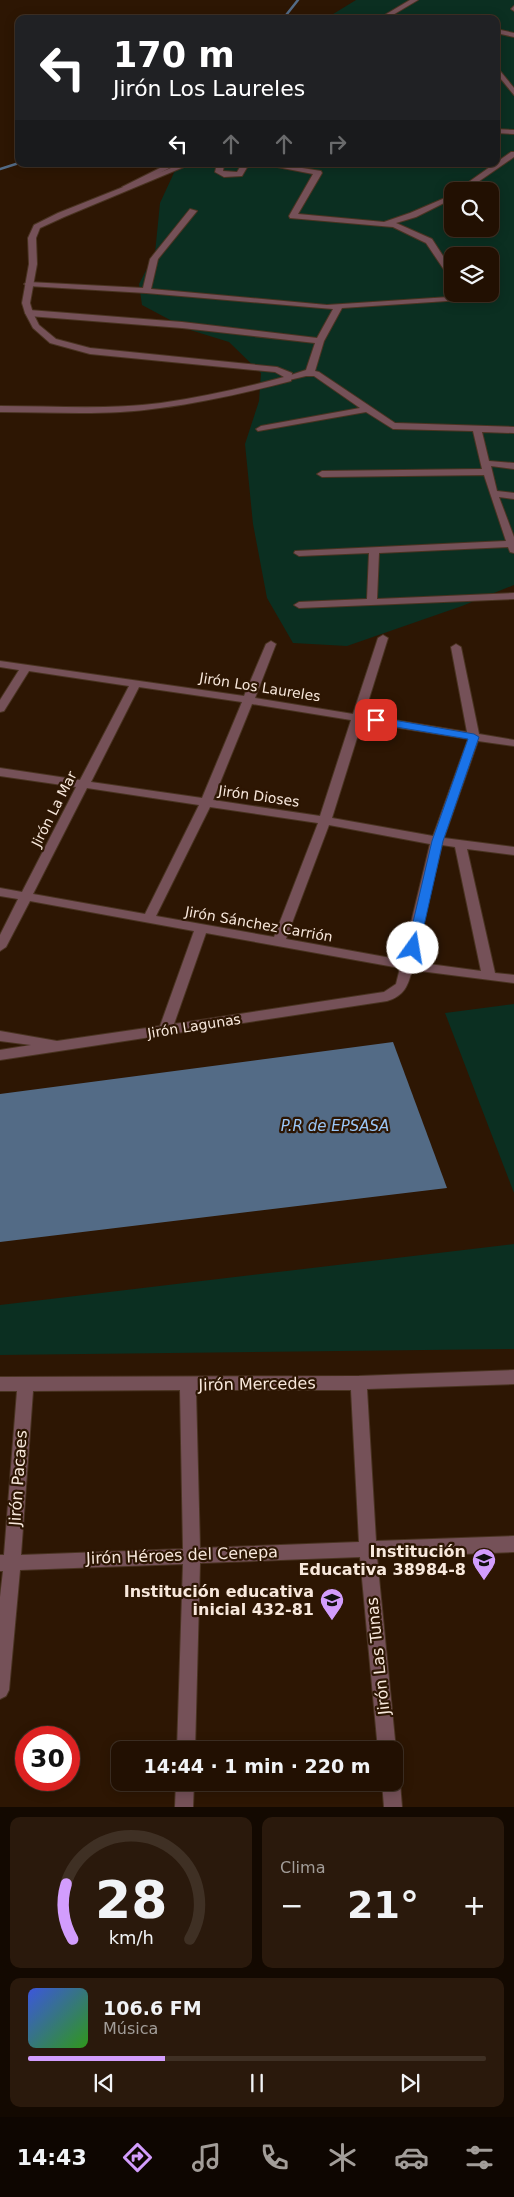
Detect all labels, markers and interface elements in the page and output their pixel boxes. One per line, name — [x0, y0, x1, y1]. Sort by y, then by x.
icon: left — [30, 35, 95, 100]
text: 170 m — [113, 35, 235, 75]
text: Jirón Los Laureles — [113, 76, 305, 101]
icon: left — [164, 130, 192, 158]
icon: ahead — [217, 130, 245, 158]
icon: ahead — [270, 130, 298, 158]
icon: right — [323, 130, 351, 158]
map controls — [444, 182, 499, 302]
button: search — [444, 182, 499, 237]
button: layers — [444, 247, 499, 302]
street label: Jirón Los Laureles — [197, 669, 322, 704]
pin — [355, 699, 397, 741]
icon: arrive — [362, 706, 390, 734]
street label: Jirón La Mar — [28, 768, 80, 850]
street label: Jirón Dioses — [216, 782, 301, 810]
street label: Jirón Sánchez Carrión — [183, 903, 334, 945]
position arrow — [386, 921, 438, 973]
street label: Jirón Lagunas — [145, 1011, 242, 1041]
water label: P.R de EPSASA — [281, 1117, 389, 1135]
street label: Jirón Mercedes — [197, 1373, 316, 1395]
street label: Jirón Pacaes — [5, 1429, 31, 1528]
street label: Jirón Héroes del Cenepa — [85, 1542, 278, 1568]
place label: Institución Educativa 38984-8 — [299, 1542, 466, 1579]
school or university icon: Institución Educativa 38984-8 — [471, 1547, 497, 1581]
place label: Institución educativa inicial 432-81 — [124, 1582, 314, 1619]
school or university icon: Institución educativa inicial 432-81 — [319, 1587, 345, 1621]
street label: Jirón Las Tunas — [362, 1596, 394, 1717]
speed limit sign: 30 — [15, 1726, 80, 1791]
text: 14:44 · 1 min · 220 m — [143, 1755, 371, 1777]
text: Clima — [280, 1858, 325, 1877]
text: 28 — [95, 1870, 167, 1930]
text: 21° — [347, 1883, 419, 1927]
text: − — [280, 1889, 303, 1922]
text: + — [463, 1889, 486, 1922]
text: km/h — [108, 1927, 154, 1948]
text: 106.6 FM — [103, 1997, 202, 2019]
text: Música — [103, 2019, 158, 2038]
icon: previous — [90, 2069, 118, 2097]
icon: pause — [243, 2069, 271, 2097]
icon: next — [396, 2069, 424, 2097]
icon: directions — [120, 2140, 155, 2175]
icon: music — [189, 2140, 224, 2175]
icon: phone — [257, 2140, 292, 2175]
icon: climate — [325, 2140, 360, 2175]
icon: car — [394, 2140, 429, 2175]
icon: filters — [462, 2140, 497, 2175]
text: 14:43 — [17, 2145, 87, 2170]

